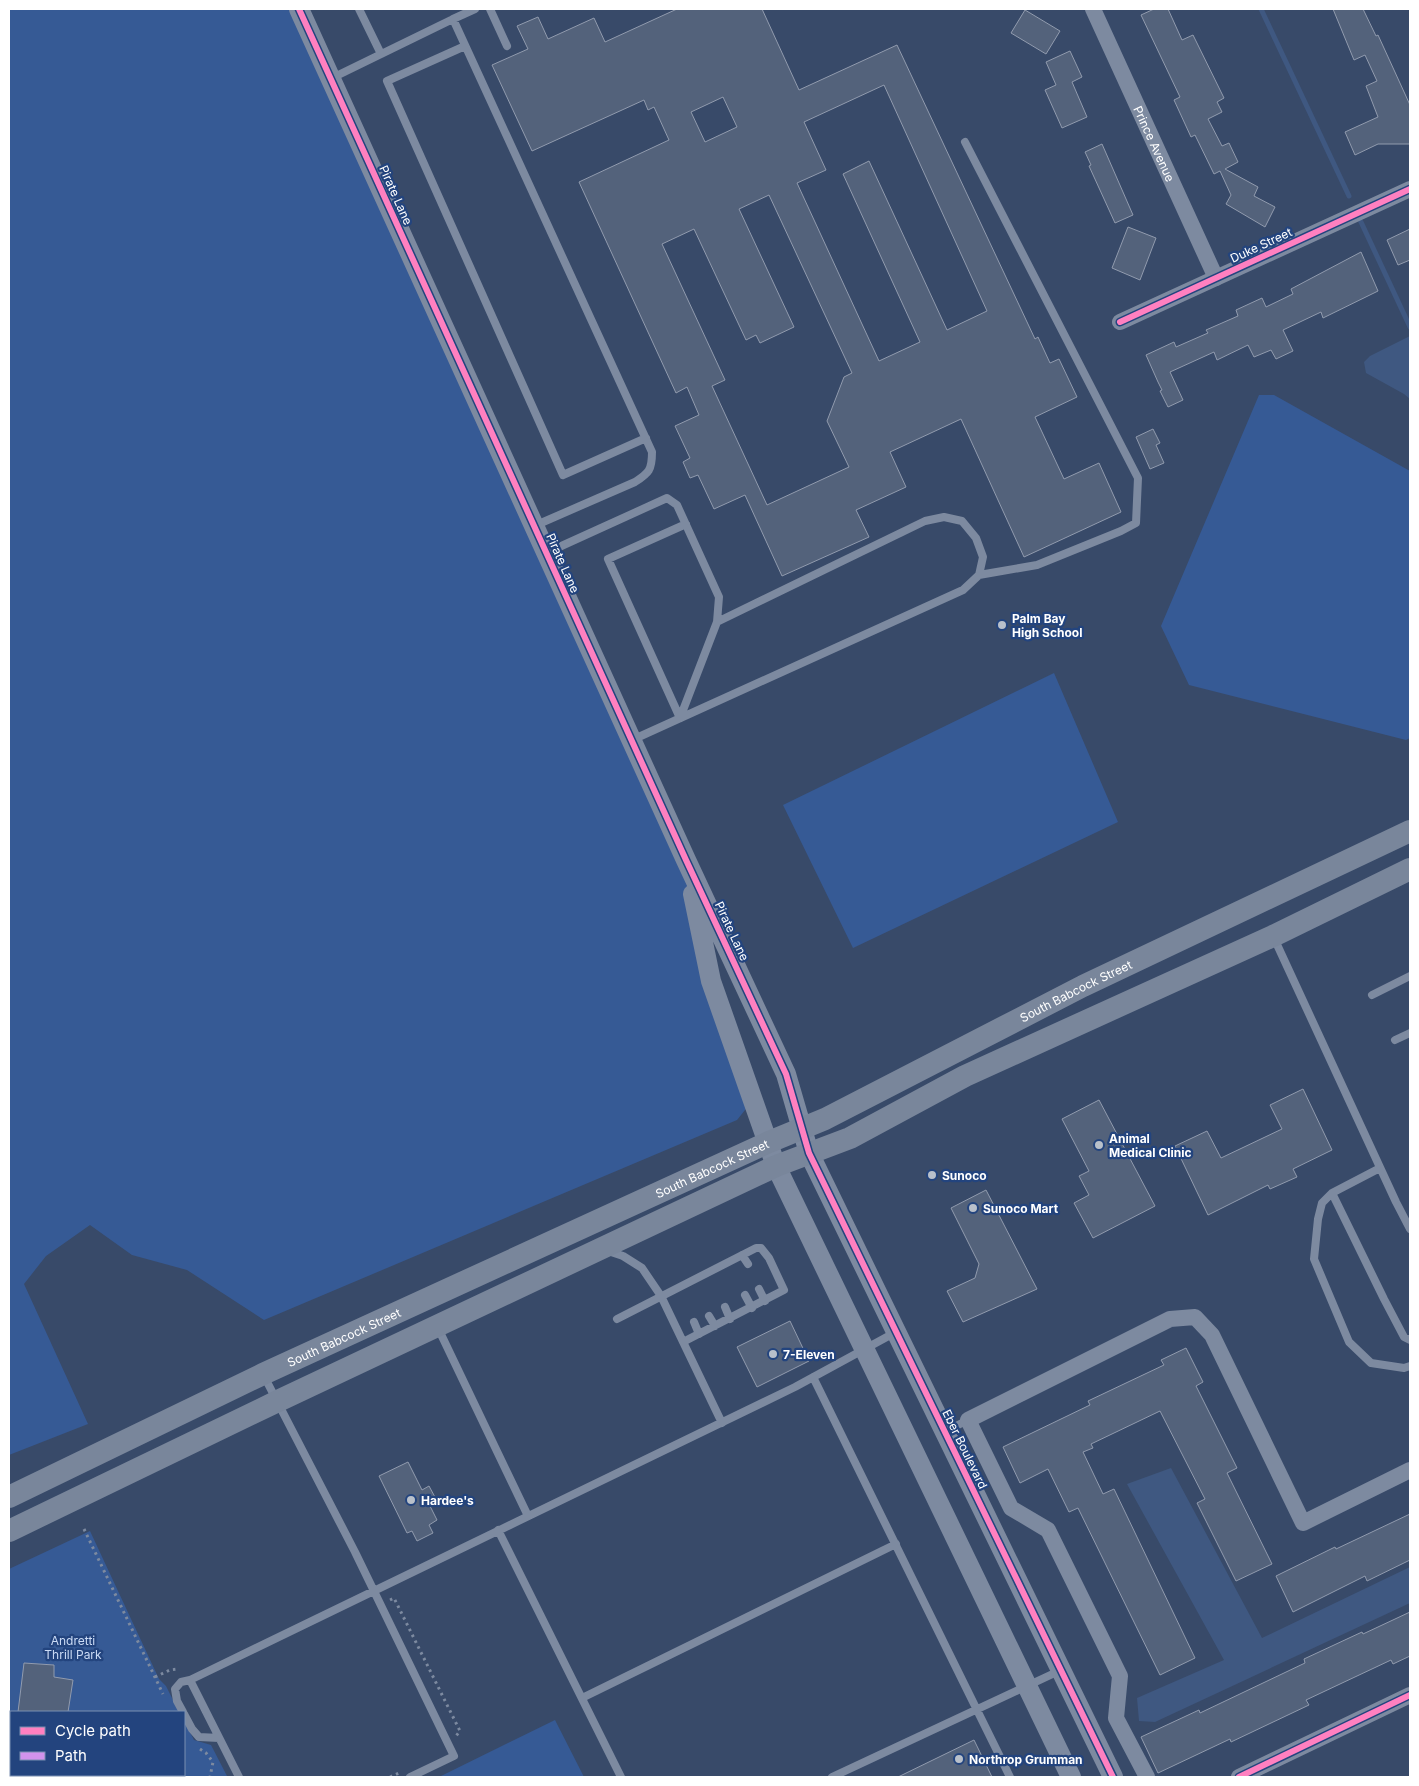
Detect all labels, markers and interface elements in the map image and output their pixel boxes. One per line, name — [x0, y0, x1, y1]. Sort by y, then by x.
street label: Prince Avenue — [1131, 103, 1178, 184]
street label: Pirate Lane — [376, 163, 416, 227]
street label: Duke Street — [1228, 224, 1294, 266]
street label: Pirate Lane — [543, 531, 583, 595]
place label: Palm Bay High School — [1012, 611, 1082, 640]
marker: Palm Bay High School — [996, 619, 1008, 631]
street label: Pirate Lane — [712, 899, 752, 963]
street label: South Babcock Street — [1017, 957, 1134, 1025]
place label: Animal Medical Clinic — [1109, 1131, 1192, 1160]
street label: South Babcock Street — [653, 1136, 771, 1201]
marker: Animal Medical Clinic — [1093, 1139, 1105, 1151]
place label: Sunoco — [942, 1168, 987, 1183]
marker: Sunoco — [926, 1169, 938, 1181]
place label: Sunoco Mart — [983, 1201, 1059, 1216]
marker: Sunoco Mart — [967, 1202, 979, 1214]
street label: South Babcock Street — [285, 1304, 403, 1369]
place label: 7-Eleven — [783, 1347, 835, 1362]
marker: 7-Eleven — [767, 1348, 779, 1360]
street label: Eber Boulevard — [939, 1407, 991, 1491]
place label: Hardee's — [421, 1493, 474, 1508]
marker: Hardee's — [405, 1494, 417, 1506]
park label: Andretti Thrill Park — [44, 1633, 102, 1662]
legend — [10, 1711, 185, 1776]
text: Cycle path — [55, 1721, 131, 1740]
text: Path — [55, 1746, 87, 1765]
place label: Northrop Grumman — [969, 1752, 1083, 1767]
marker: Northrop Grumman — [953, 1753, 965, 1765]

